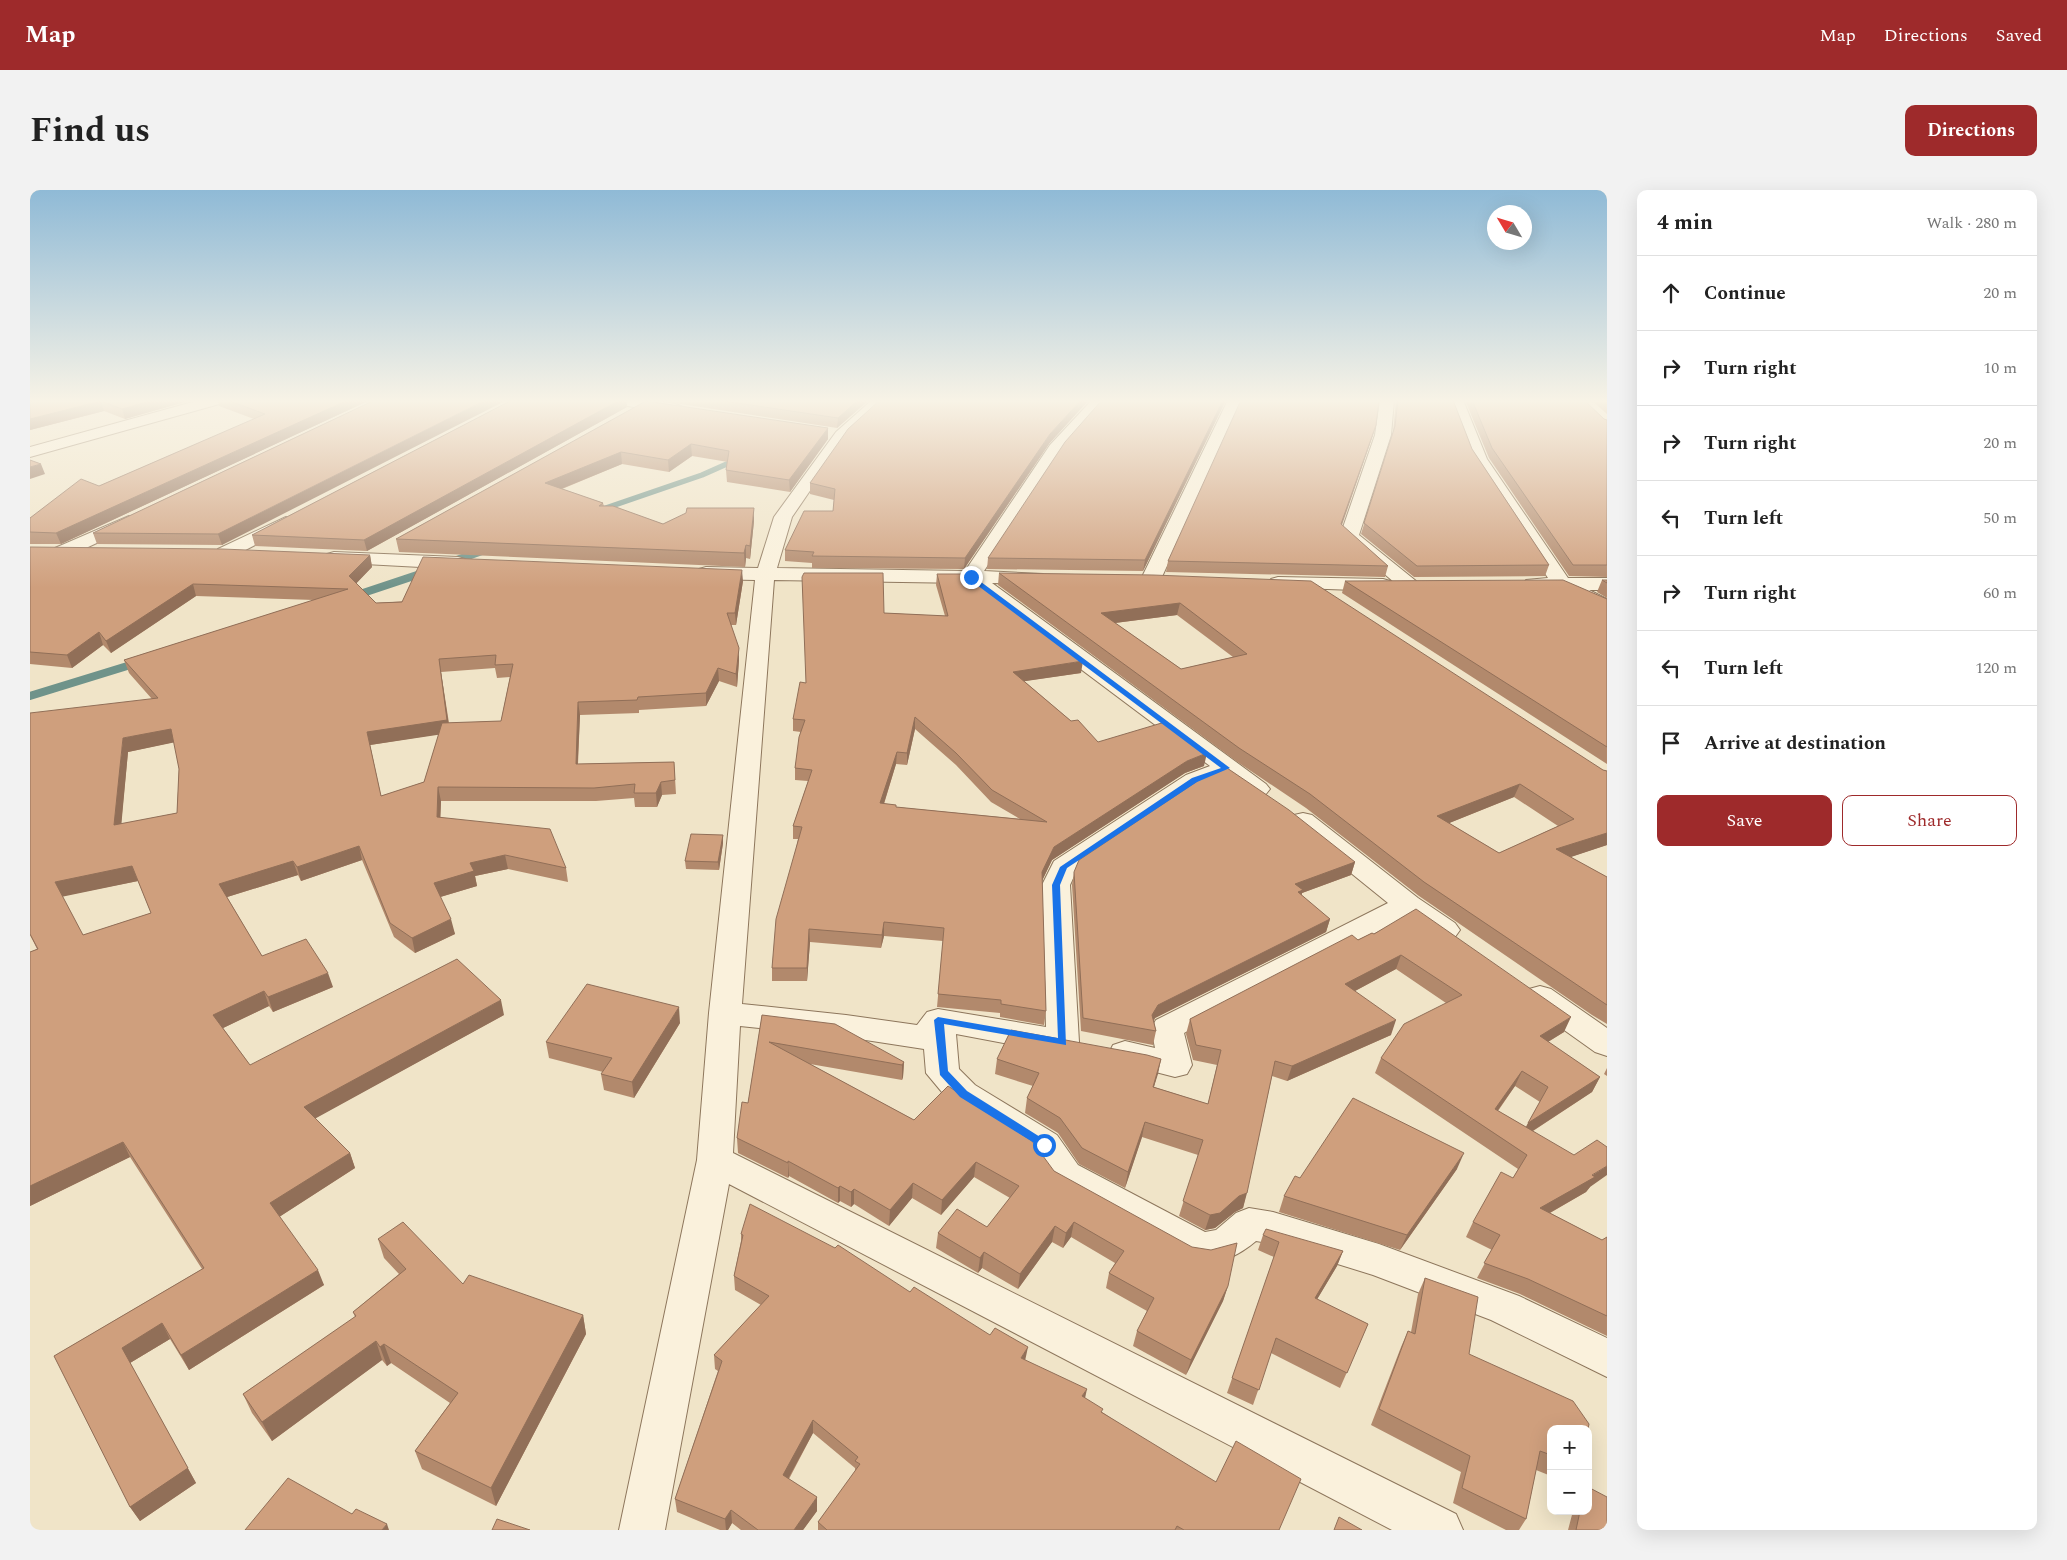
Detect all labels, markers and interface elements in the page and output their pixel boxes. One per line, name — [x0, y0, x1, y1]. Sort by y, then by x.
text: Map — [25, 17, 75, 53]
text: Map — [1820, 22, 1856, 49]
text: Directions — [1884, 22, 1968, 49]
text: Saved — [1996, 22, 2042, 49]
text: Find us — [30, 104, 150, 157]
button: Directions — [1905, 105, 2037, 156]
north arrow — [1487, 205, 1532, 250]
text: 4 min — [1657, 207, 1713, 239]
text: Walk · 280 m — [1926, 211, 2017, 235]
icon: ahead — [1657, 279, 1685, 307]
text: Continue — [1704, 279, 1786, 308]
text: 20 m — [1983, 281, 2017, 305]
icon: right — [1657, 354, 1685, 382]
text: Turn right — [1704, 354, 1797, 383]
text: 10 m — [1983, 356, 2017, 380]
icon: right — [1657, 429, 1685, 457]
text: Turn right — [1704, 429, 1797, 458]
text: 20 m — [1983, 431, 2017, 455]
icon: left — [1657, 504, 1685, 532]
text: Turn left — [1704, 504, 1783, 533]
text: 50 m — [1983, 506, 2017, 530]
route end — [960, 566, 983, 589]
icon: right — [1657, 579, 1685, 607]
text: Turn right — [1704, 579, 1797, 608]
text: 60 m — [1983, 581, 2017, 605]
icon: left — [1657, 654, 1685, 682]
text: Turn left — [1704, 654, 1783, 683]
text: 120 m — [1975, 656, 2017, 680]
icon: arrive — [1657, 729, 1685, 757]
text: Arrive at destination — [1704, 729, 1886, 758]
button: Save — [1657, 795, 1832, 846]
button: Share — [1842, 795, 2017, 846]
route start — [1033, 1134, 1056, 1157]
map controls — [1547, 1425, 1592, 1515]
button: + — [1547, 1425, 1592, 1470]
button: − — [1547, 1470, 1592, 1515]

